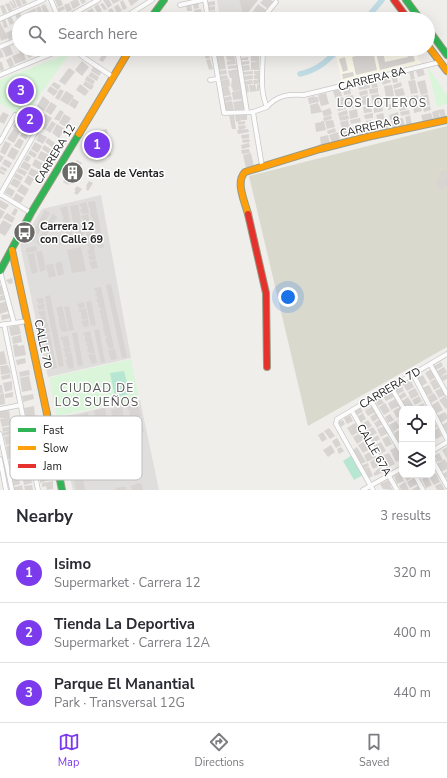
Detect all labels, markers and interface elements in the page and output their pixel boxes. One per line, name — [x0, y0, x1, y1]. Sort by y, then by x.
search box — [12, 12, 435, 56]
icon: search — [26, 23, 48, 45]
text: Search here — [58, 24, 138, 44]
street label: CARRERA 8A — [337, 63, 407, 95]
pin: 3 — [8, 76, 34, 106]
district label: LOS LOTEROS — [337, 95, 427, 111]
pin: 2 — [17, 105, 43, 135]
street label: CARRERA 8 — [339, 113, 402, 141]
street label: CARRERA 12 — [31, 121, 79, 187]
pin: 1 — [84, 130, 110, 160]
building icon: Sala de Ventas — [60, 160, 86, 186]
place label: Sala de Ventas — [88, 166, 164, 181]
bus stop icon: Carrera 12 con Calle 69 — [12, 219, 38, 245]
place label: Carrera 12 con Calle 69 — [40, 219, 104, 247]
your location — [278, 287, 298, 307]
street label: CALLE 70 — [31, 318, 56, 370]
street label: CARRERA 7D — [356, 364, 424, 412]
district label: CIUDAD DE LOS SUEÑOS — [55, 380, 139, 410]
map controls — [399, 406, 435, 478]
button: locate — [399, 406, 435, 442]
legend — [10, 416, 142, 480]
street label: CALLE 67A — [353, 421, 395, 479]
text: Fast — [43, 423, 64, 438]
text: Slow — [43, 441, 68, 456]
button: layers — [399, 442, 435, 478]
text: Jam — [42, 459, 62, 474]
text: Nearby — [16, 505, 73, 528]
text: 3 results — [380, 507, 431, 525]
text: Isimo — [54, 554, 91, 574]
text: 1 — [25, 564, 33, 582]
text: 320 m — [393, 564, 431, 582]
text: Supermarket · Carrera 12 — [54, 574, 201, 592]
text: Tienda La Deportiva — [54, 614, 195, 634]
text: 2 — [25, 624, 33, 642]
text: 400 m — [393, 624, 431, 642]
text: Supermarket · Carrera 12A — [54, 634, 210, 652]
text: Parque El Manantial — [54, 674, 195, 694]
text: 3 — [25, 684, 33, 702]
text: 440 m — [393, 684, 431, 702]
text: Park · Transversal 12G — [54, 694, 185, 712]
tab: Map — [58, 731, 80, 770]
tab: Directions — [195, 731, 244, 770]
tab: Saved — [359, 731, 389, 770]

